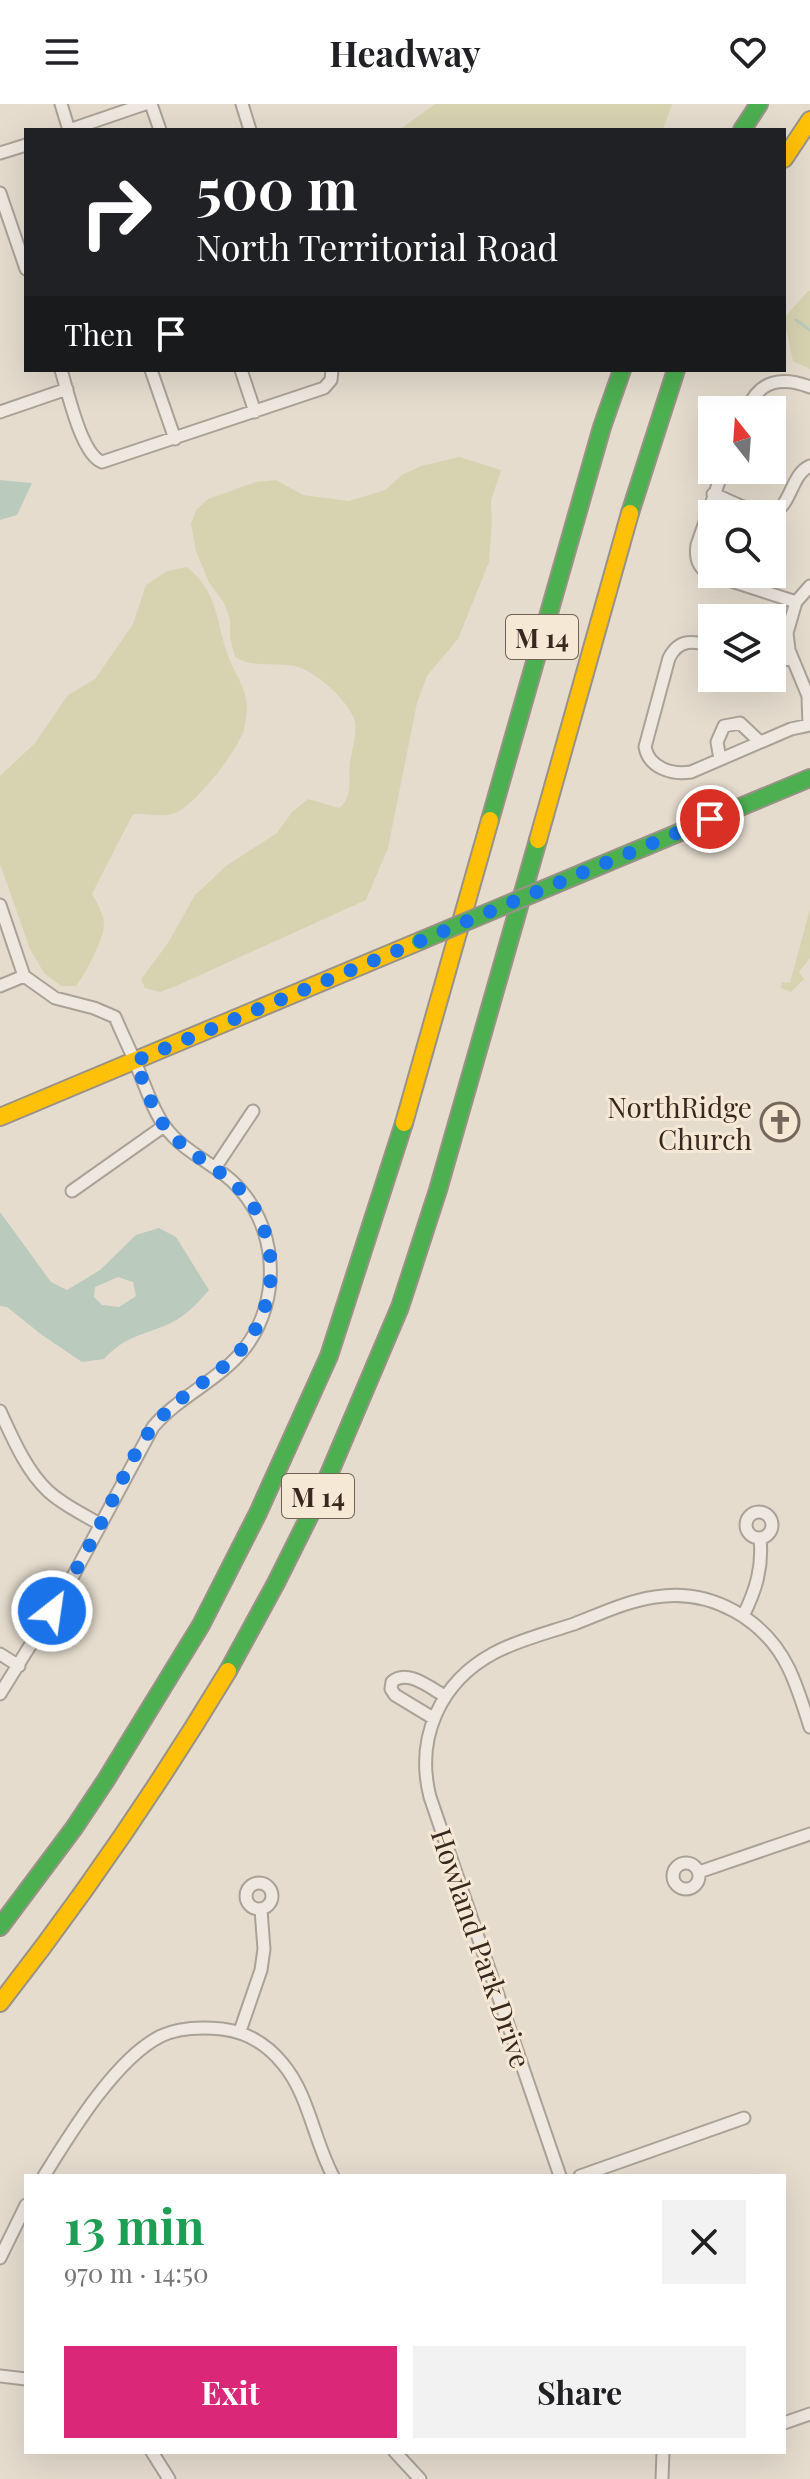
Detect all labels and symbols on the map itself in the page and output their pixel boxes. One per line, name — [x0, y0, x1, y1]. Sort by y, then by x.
north arrow — [698, 396, 786, 484]
road number: M 14 — [506, 615, 578, 659]
pin — [676, 785, 744, 853]
place label: NorthRidge Church — [607, 1088, 753, 1157]
church icon: NorthRidge Church — [759, 1101, 801, 1143]
road number: M 14 — [282, 1474, 354, 1518]
position arrow — [10, 1569, 94, 1653]
street label: Howland Park Drive — [424, 1823, 540, 2073]

